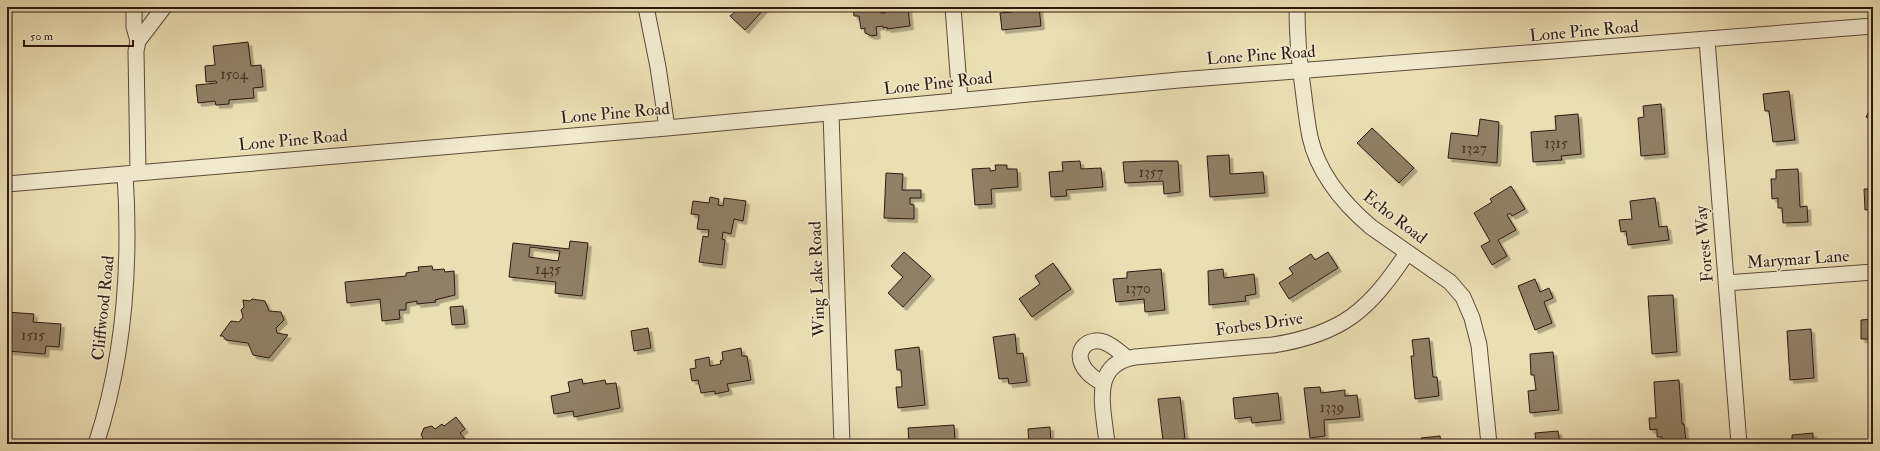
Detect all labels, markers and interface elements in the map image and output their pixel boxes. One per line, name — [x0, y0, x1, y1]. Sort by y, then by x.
street label: Lone Pine Road — [1529, 16, 1640, 46]
scale bar — [24, 22, 133, 48]
text: 50 m — [30, 29, 54, 44]
street label: Lone Pine Road — [1206, 41, 1317, 69]
house number: 1504 — [220, 65, 249, 84]
street label: Lone Pine Road — [882, 67, 994, 99]
street label: Lone Pine Road — [560, 98, 671, 128]
street label: Lone Pine Road — [238, 125, 349, 155]
house number: 1315 — [1544, 134, 1568, 153]
house number: 1327 — [1461, 139, 1487, 158]
house number: 1357 — [1139, 163, 1163, 182]
street label: Echo Road — [1359, 186, 1432, 249]
street label: Forest Way — [1690, 204, 1719, 283]
street label: Wing Lake Road — [804, 220, 830, 338]
street label: Marymar Lane — [1746, 245, 1850, 274]
street label: Cliffwood Road — [87, 254, 119, 361]
house number: 1435 — [535, 260, 561, 279]
house number: 1370 — [1125, 279, 1151, 298]
street label: Forbes Drive — [1214, 307, 1304, 341]
house number: 1515 — [21, 326, 45, 345]
house number: 1339 — [1320, 398, 1344, 417]

